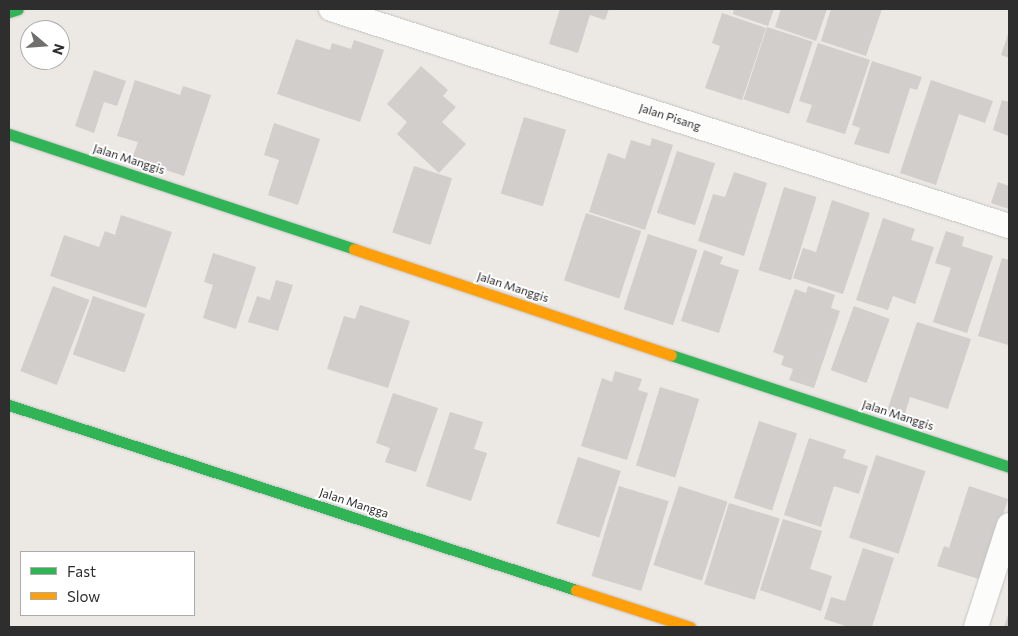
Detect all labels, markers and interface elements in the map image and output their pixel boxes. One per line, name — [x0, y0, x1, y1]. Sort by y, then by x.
north arrow — [20, 20, 70, 70]
text: N — [49, 42, 68, 57]
street label: Jalan Pisang — [637, 100, 703, 134]
street label: Jalan Manggis — [91, 141, 167, 177]
street label: Jalan Manggis — [475, 269, 551, 305]
street label: Jalan Manggis — [860, 397, 936, 433]
street label: Jalan Mangga — [318, 485, 390, 521]
legend — [20, 551, 195, 616]
text: Fast — [67, 562, 96, 580]
text: Slow — [67, 587, 100, 605]

